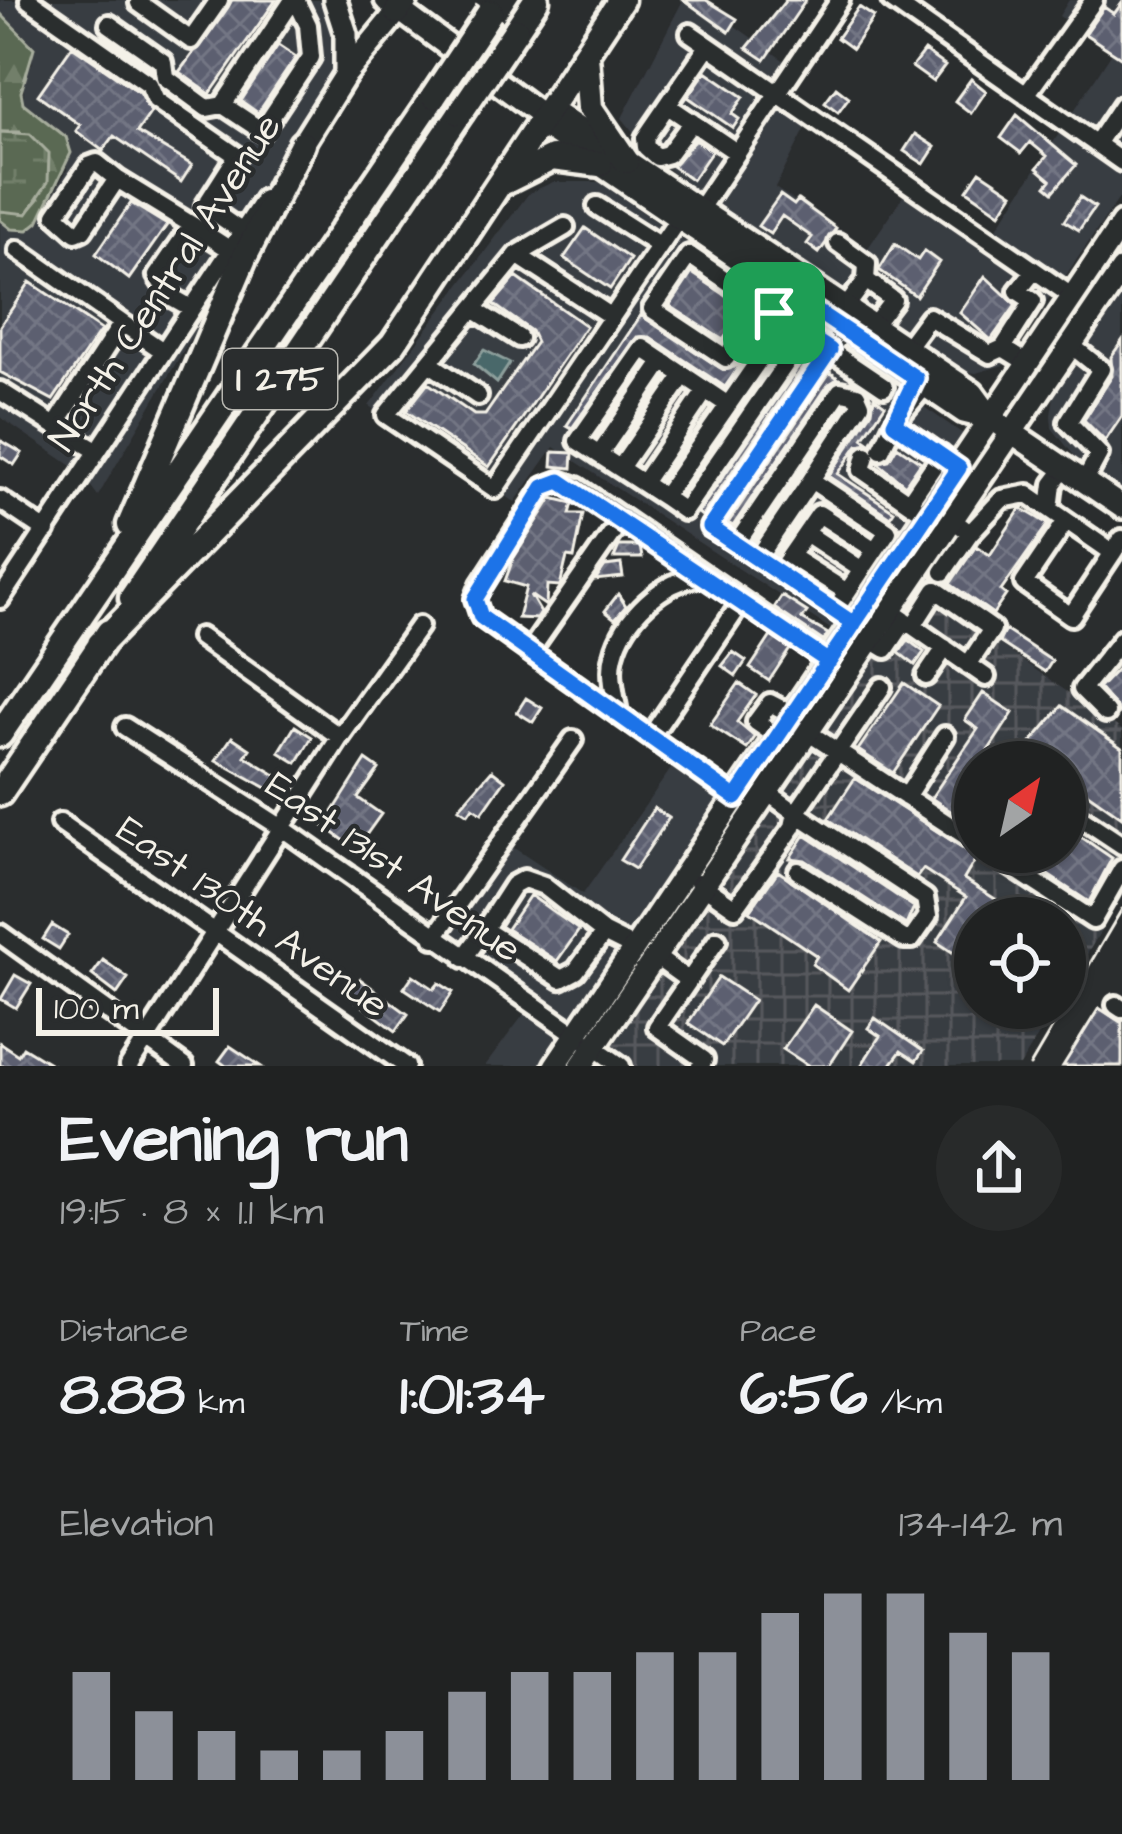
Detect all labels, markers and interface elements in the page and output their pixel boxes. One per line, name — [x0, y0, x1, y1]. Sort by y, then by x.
street label: North Central Avenue — [36, 104, 296, 462]
pin — [723, 262, 825, 364]
icon: arrive — [741, 280, 807, 346]
road number: I 275 — [223, 349, 337, 409]
north arrow — [954, 741, 1086, 873]
map controls — [954, 741, 1086, 1029]
street label: East 131st Avenue — [254, 759, 532, 977]
street label: East 130th Avenue — [105, 804, 399, 1032]
button: locate — [954, 897, 1086, 1029]
scale bar — [36, 982, 219, 1035]
text: 100 m — [54, 986, 139, 1032]
text: Evening run — [60, 1095, 408, 1187]
button: share — [936, 1105, 1062, 1231]
text: 19:15 · 8 × 1.1 km — [60, 1186, 323, 1240]
text: Distance — [60, 1308, 188, 1354]
text: Time — [400, 1308, 469, 1354]
text: Pace — [740, 1308, 817, 1354]
text: 8.88 — [60, 1354, 185, 1437]
text: 1:01:34 — [400, 1354, 545, 1437]
text: 6:56 — [740, 1354, 868, 1437]
text: km — [185, 1380, 244, 1426]
text: /km — [868, 1380, 942, 1426]
text: Elevation — [60, 1498, 214, 1552]
text: 134–142 m — [899, 1498, 1062, 1552]

